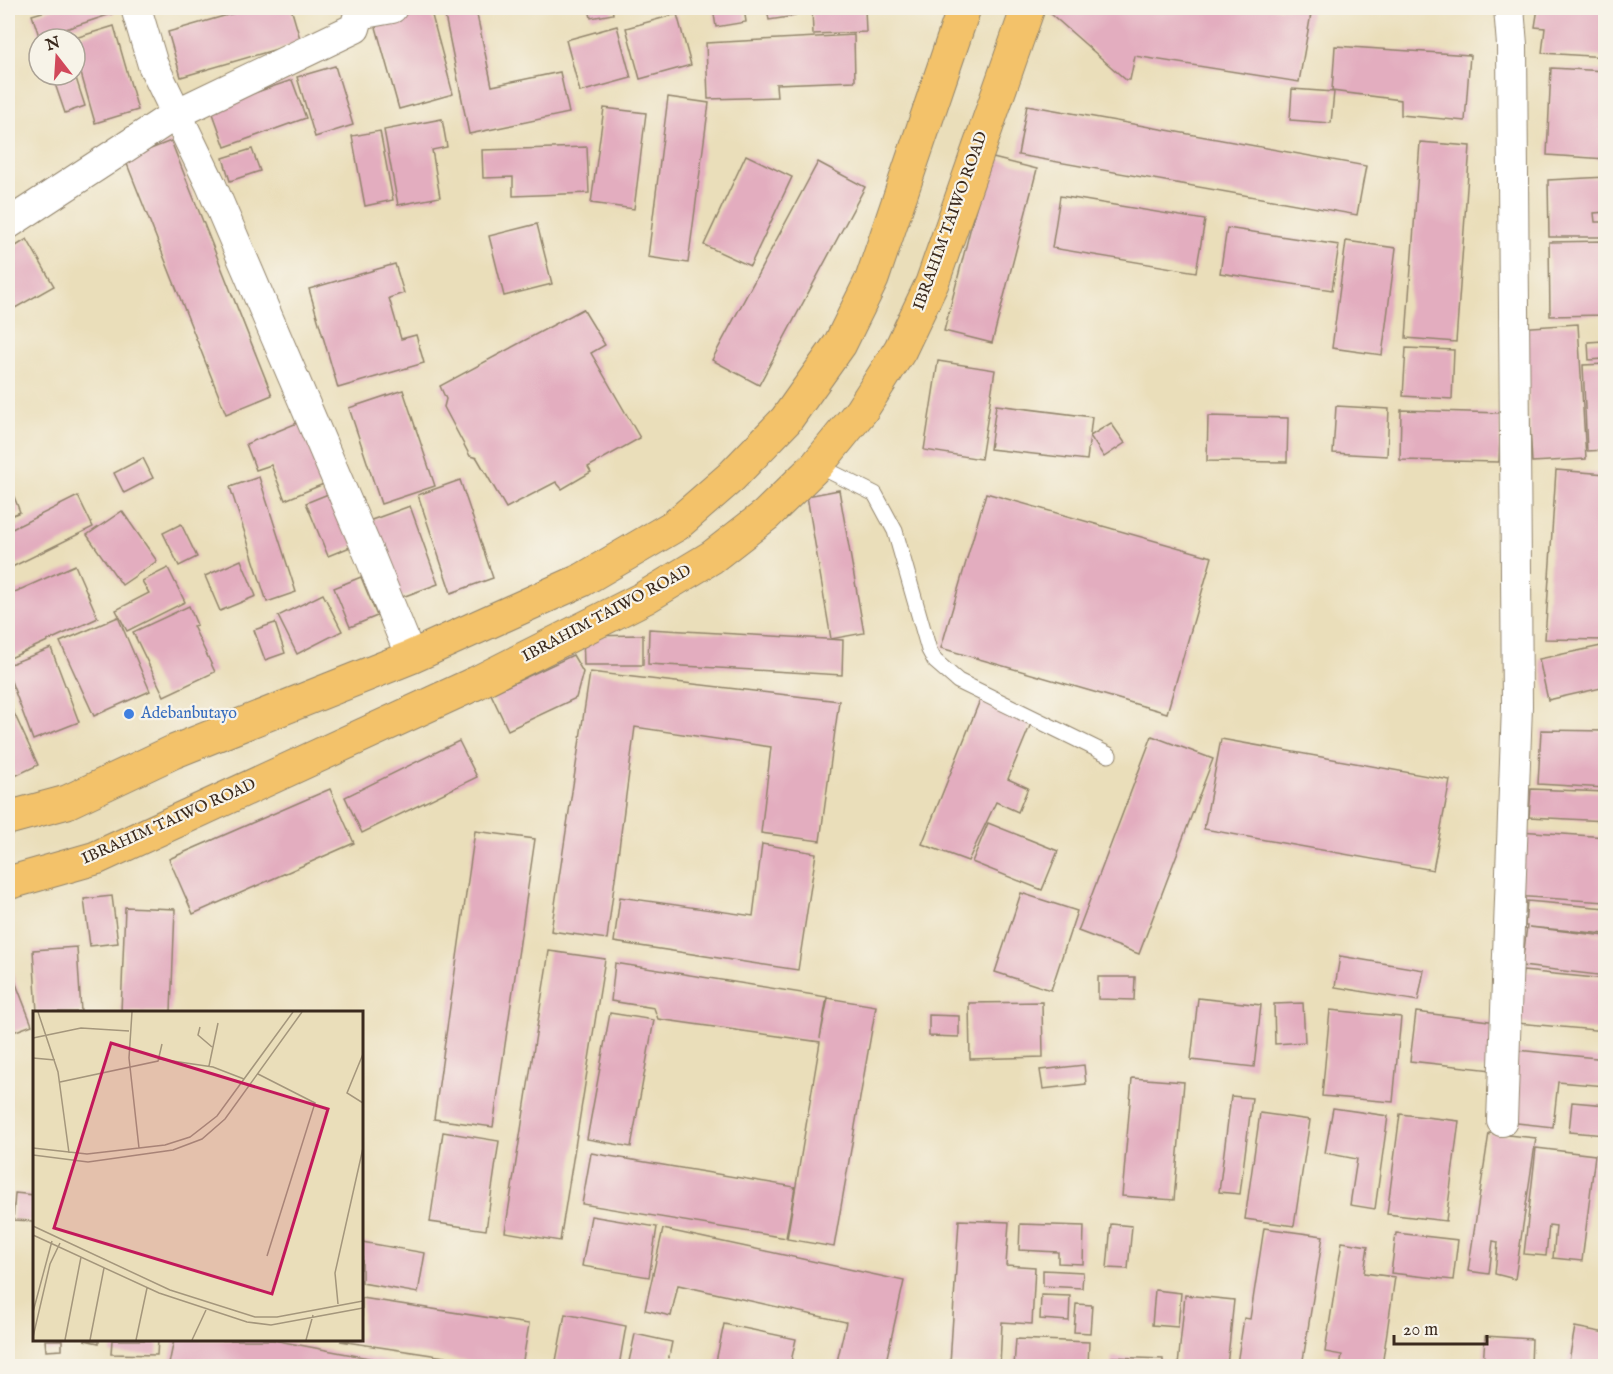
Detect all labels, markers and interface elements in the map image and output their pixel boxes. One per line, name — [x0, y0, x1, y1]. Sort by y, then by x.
north arrow — [27, 27, 87, 87]
text: N — [43, 33, 63, 56]
street label: IBRAHIM TAIWO ROAD — [909, 129, 993, 313]
street label: IBRAHIM TAIWO ROAD — [519, 561, 695, 667]
place label: Adebanbutayo — [140, 704, 237, 724]
marker: Adebanbutayo — [122, 707, 136, 721]
street label: IBRAHIM TAIWO ROAD — [79, 774, 259, 869]
inset map — [33, 1011, 363, 1341]
scale bar — [1394, 1308, 1487, 1346]
text: 20 m — [1403, 1319, 1438, 1342]

